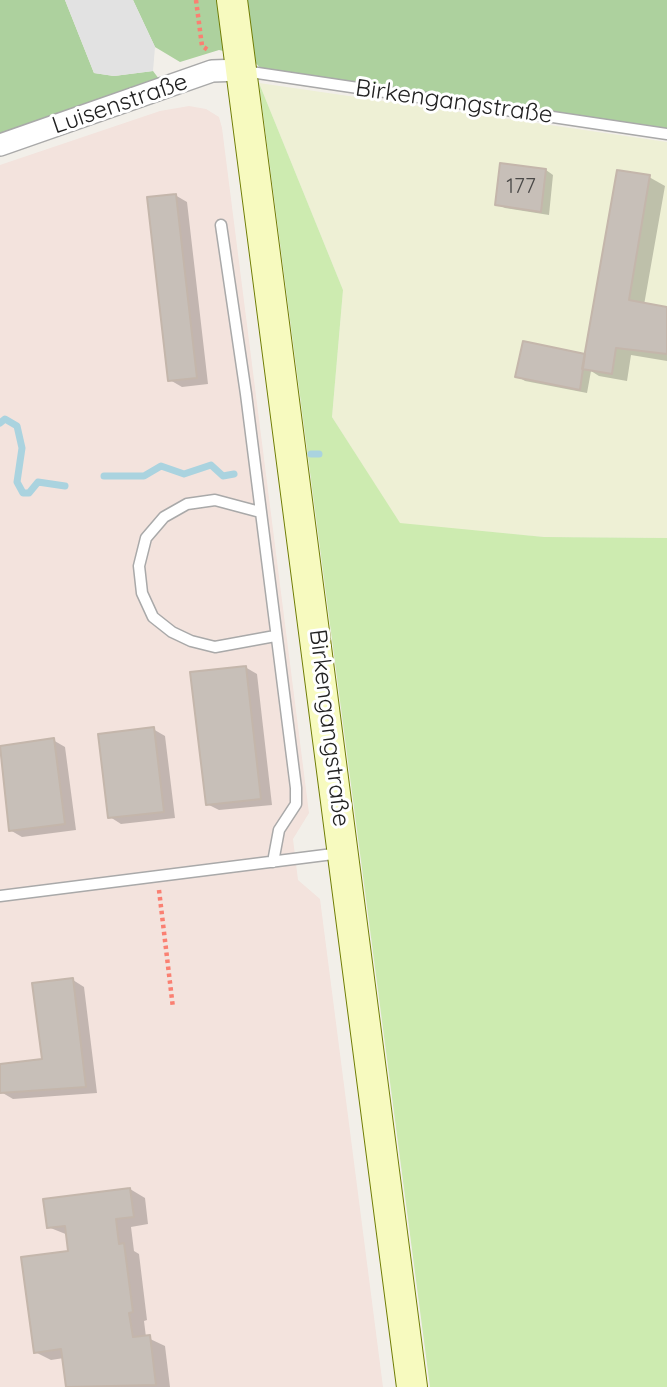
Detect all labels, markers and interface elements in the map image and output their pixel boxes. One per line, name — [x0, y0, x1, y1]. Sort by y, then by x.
street label: Luisenstraße — [49, 67, 191, 141]
street label: Birkengangstraße — [354, 74, 554, 130]
house number: 177 — [506, 174, 536, 200]
street label: Birkengangstraße — [303, 628, 355, 828]

